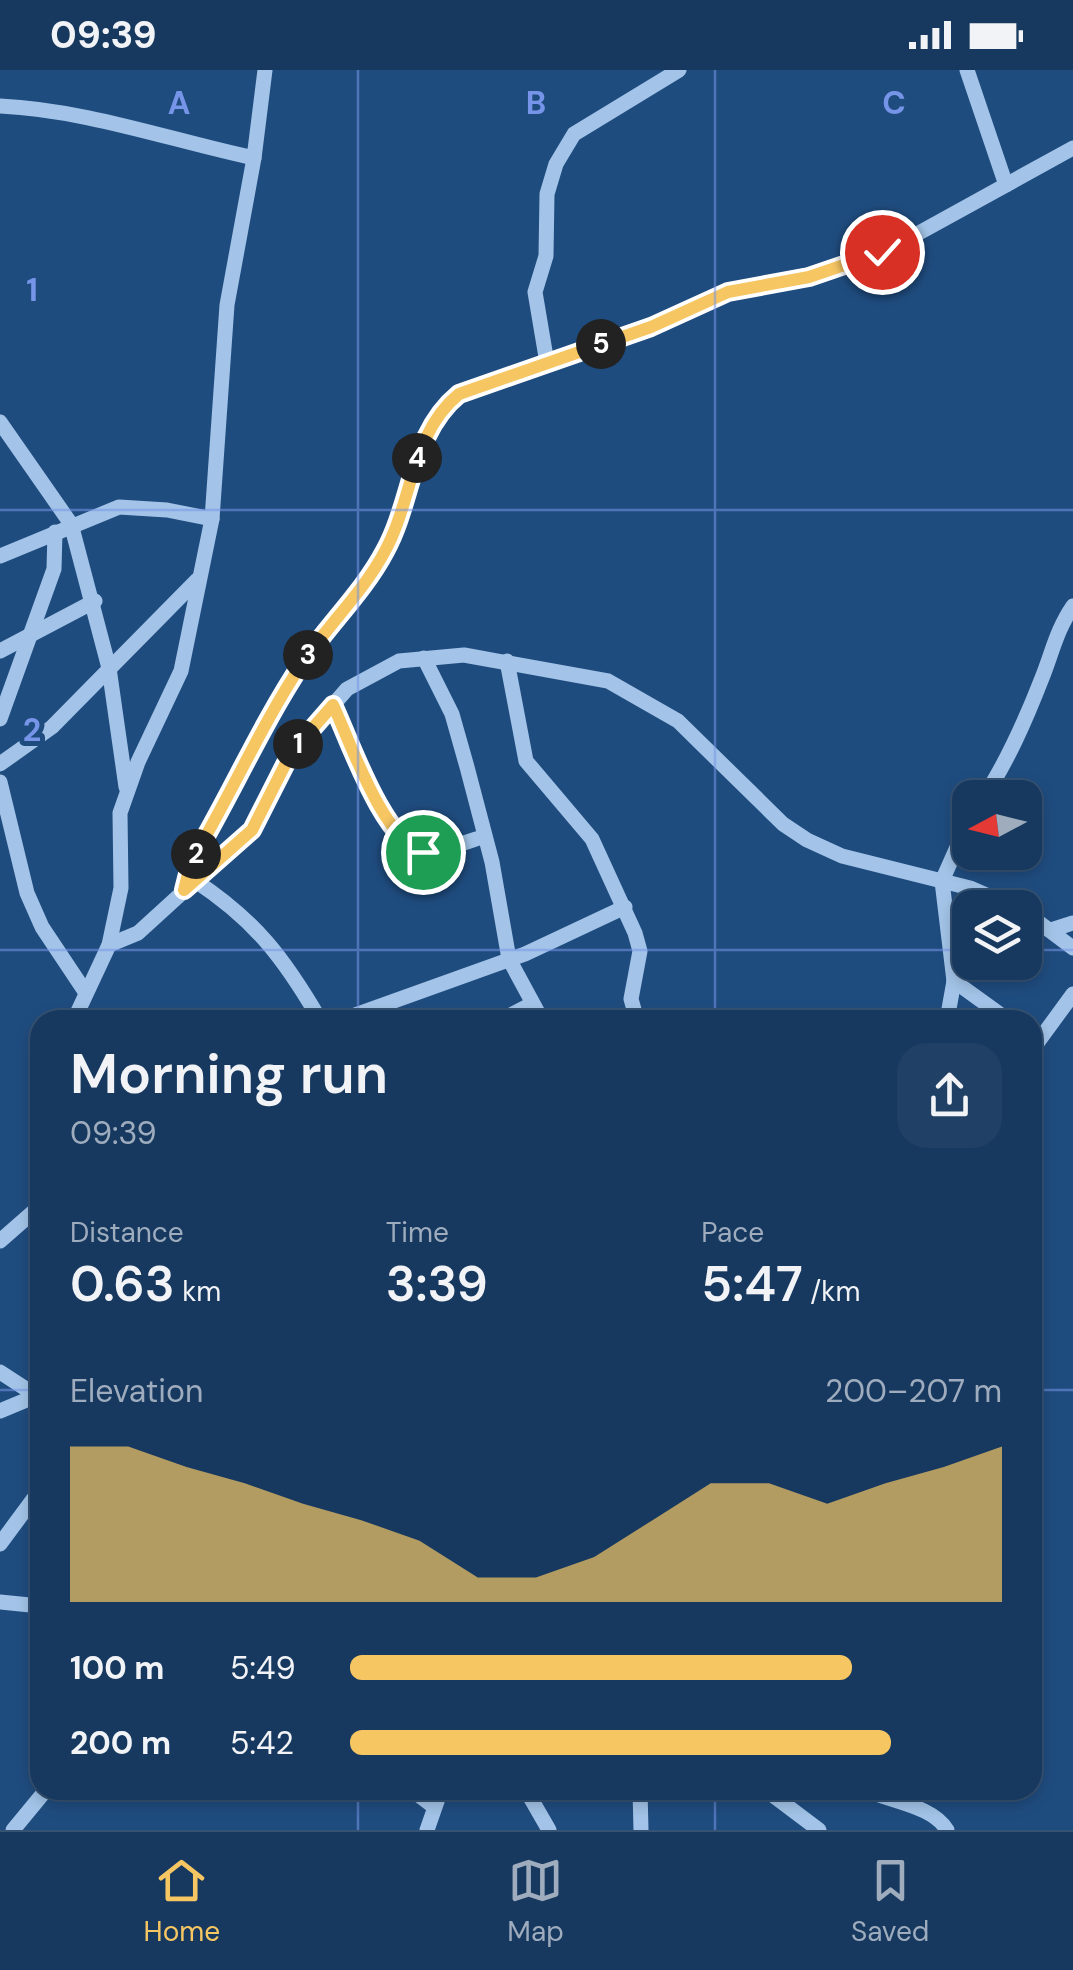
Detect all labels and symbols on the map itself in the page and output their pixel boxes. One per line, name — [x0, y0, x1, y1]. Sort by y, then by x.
text: A — [168, 82, 190, 124]
text: B — [526, 82, 546, 124]
text: C — [882, 82, 906, 124]
pin — [840, 210, 925, 295]
text: 1 — [26, 269, 38, 311]
pin: 5 — [576, 319, 626, 369]
pin: 4 — [392, 433, 442, 483]
pin: 3 — [283, 630, 333, 680]
text: 2 — [23, 709, 41, 751]
pin: 1 — [273, 719, 323, 769]
north arrow — [952, 780, 1042, 870]
pin — [381, 810, 466, 895]
pin: 2 — [171, 829, 221, 879]

